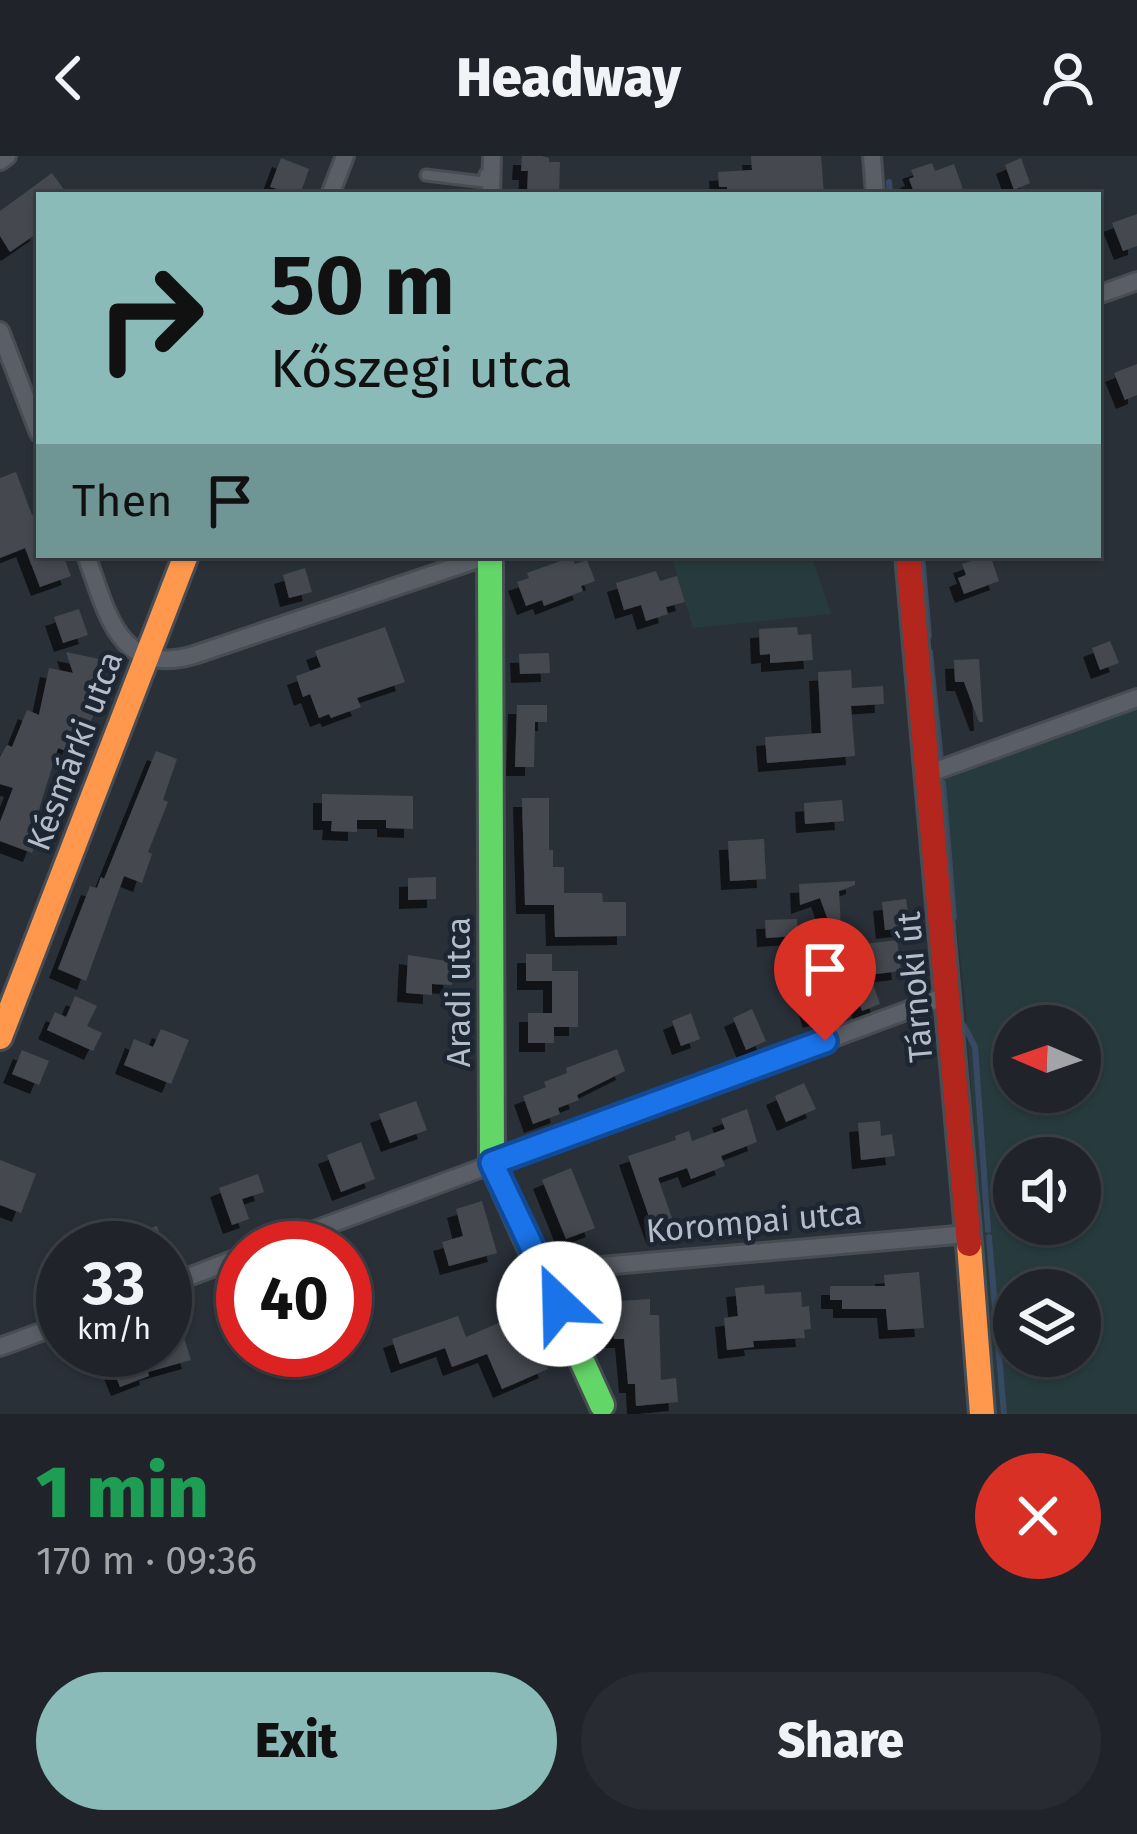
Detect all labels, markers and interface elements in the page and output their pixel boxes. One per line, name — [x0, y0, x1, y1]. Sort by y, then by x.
icon: back — [36, 45, 102, 111]
icon: person — [1035, 45, 1101, 111]
text: Headway — [456, 46, 681, 110]
text: 50 m — [270, 235, 455, 336]
icon: right — [72, 240, 228, 396]
text: Kőszegi utca — [270, 337, 573, 401]
icon: arrive — [197, 468, 263, 534]
text: Then — [72, 474, 173, 528]
street label: Késmárki utca — [19, 646, 131, 856]
street label: Tárnoki út — [888, 910, 941, 1064]
street label: Aradi utca — [439, 917, 479, 1067]
pin — [774, 918, 876, 1041]
icon: arrive — [792, 936, 858, 1002]
north arrow — [993, 1005, 1101, 1113]
map controls — [993, 1005, 1101, 1377]
button: sound — [993, 1137, 1101, 1245]
street label: Korompai utca — [644, 1193, 864, 1251]
speed limit sign: 40 — [216, 1221, 372, 1377]
position arrow — [496, 1241, 622, 1367]
text: 33 — [83, 1248, 145, 1320]
button: layers — [993, 1269, 1101, 1377]
text: km/h — [77, 1311, 151, 1347]
text: 1 min — [36, 1450, 209, 1536]
button: close — [975, 1453, 1101, 1579]
text: 170 m · 09:36 — [36, 1538, 257, 1584]
button: Exit — [36, 1672, 557, 1810]
button: Share — [581, 1672, 1101, 1810]

